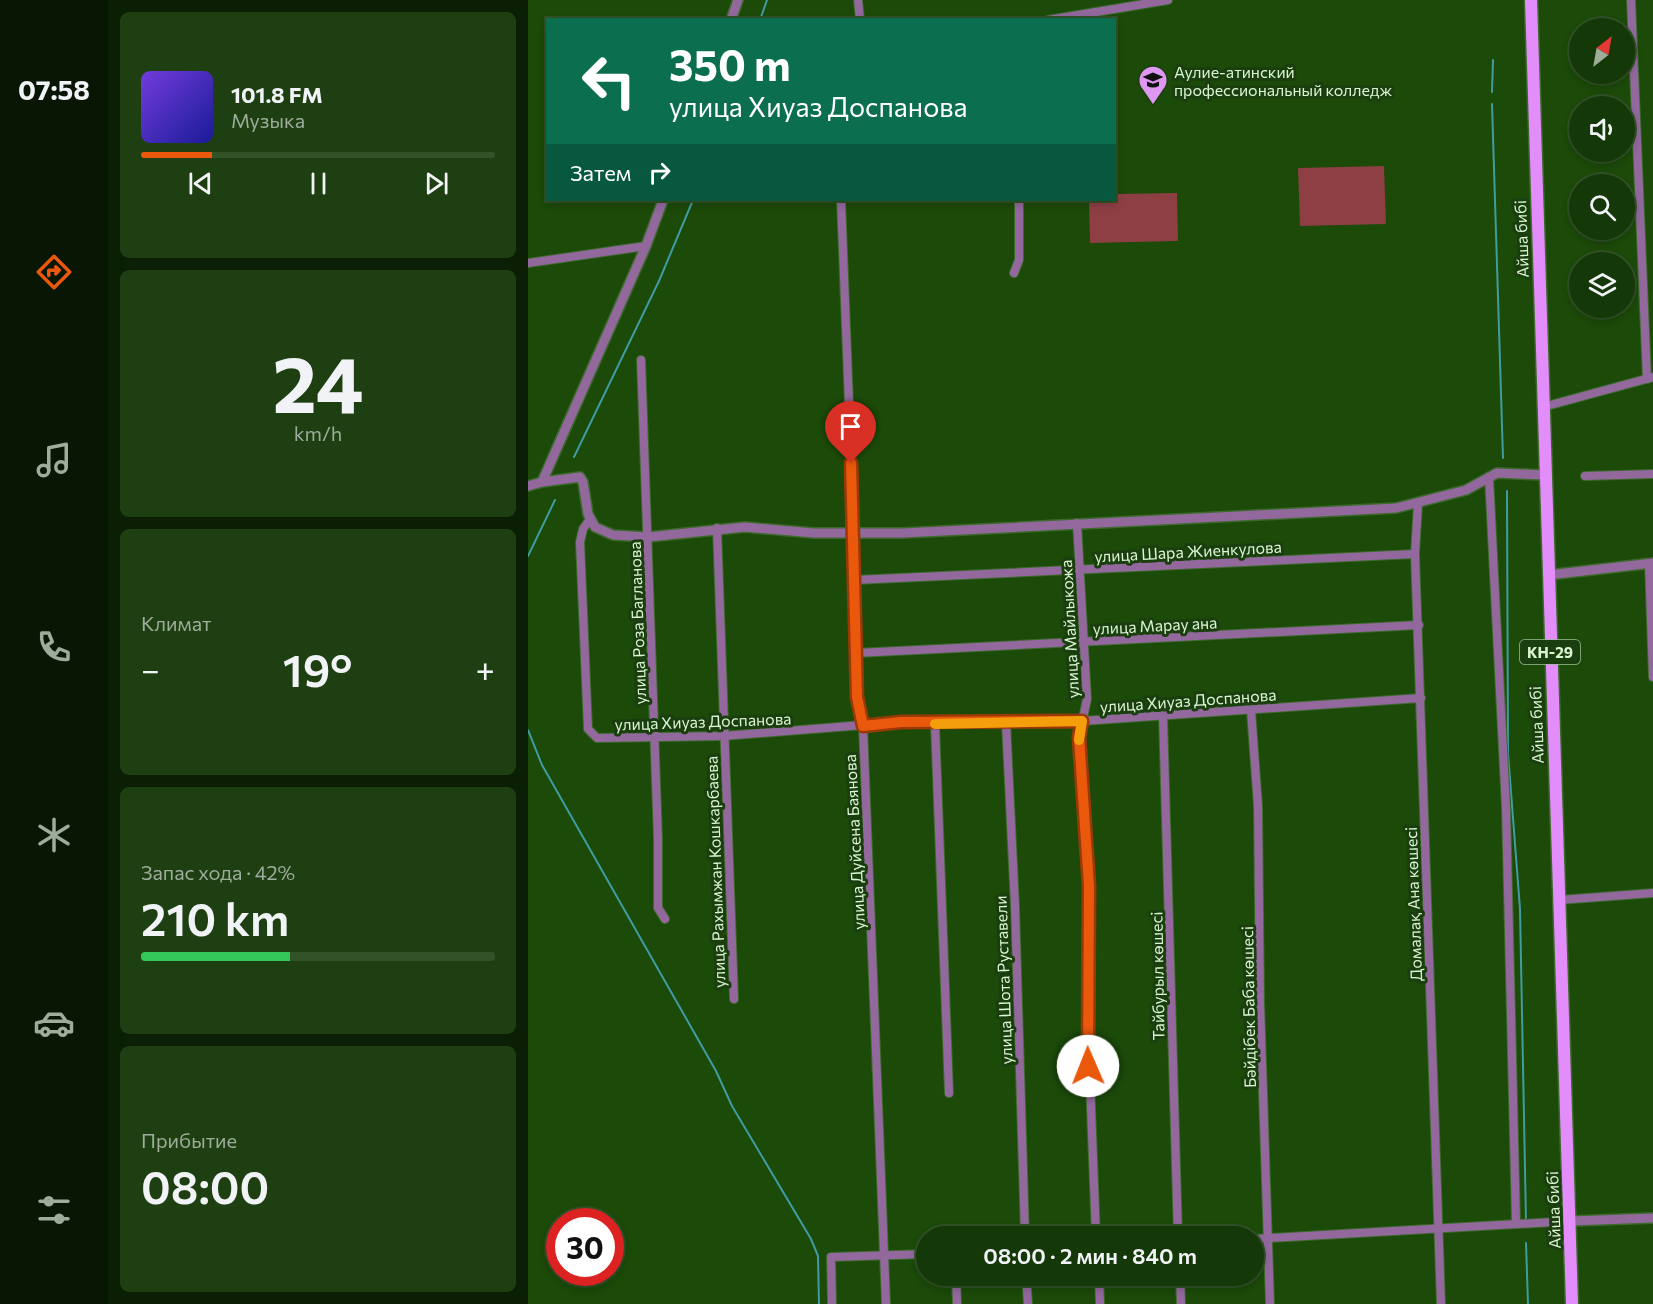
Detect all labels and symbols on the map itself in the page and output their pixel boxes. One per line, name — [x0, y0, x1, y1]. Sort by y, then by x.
north arrow — [1569, 18, 1635, 84]
place label: Аулие-атинский профессиональный колледж — [1174, 62, 1392, 99]
school or university icon: Аулие-атинский профессиональный колледж — [1137, 64, 1169, 106]
street label: Айша бибі — [1510, 200, 1532, 278]
pin — [825, 401, 876, 463]
street label: улица Шара Жиенкулова — [1094, 537, 1282, 565]
street label: улица Роза Багланова — [625, 541, 649, 705]
street label: улица Майлыкожа — [1056, 559, 1082, 699]
street label: улица Марау ана — [1092, 612, 1218, 638]
road number: КН-29 — [1520, 640, 1580, 664]
street label: улица Хиуаз Доспанова — [1099, 684, 1277, 716]
street label: Айша бибі — [1525, 686, 1547, 764]
street label: улица Хиуаз Доспанова — [614, 708, 792, 734]
street label: улица Дуйсена Баянова — [840, 754, 868, 930]
street label: улица Рахымжан Кошкарбаева — [701, 756, 729, 988]
street label: Домалақ Ана көшесі — [1401, 827, 1425, 981]
street label: улица Шота Руставели — [991, 895, 1015, 1065]
street label: Тайбурыл көшесі — [1146, 911, 1168, 1041]
street label: Бәйдібек Баба көшесі — [1237, 926, 1259, 1088]
position arrow — [1056, 1034, 1120, 1098]
street label: Айша бибі — [1542, 1171, 1564, 1249]
speed limit sign: 30 — [546, 1208, 624, 1286]

